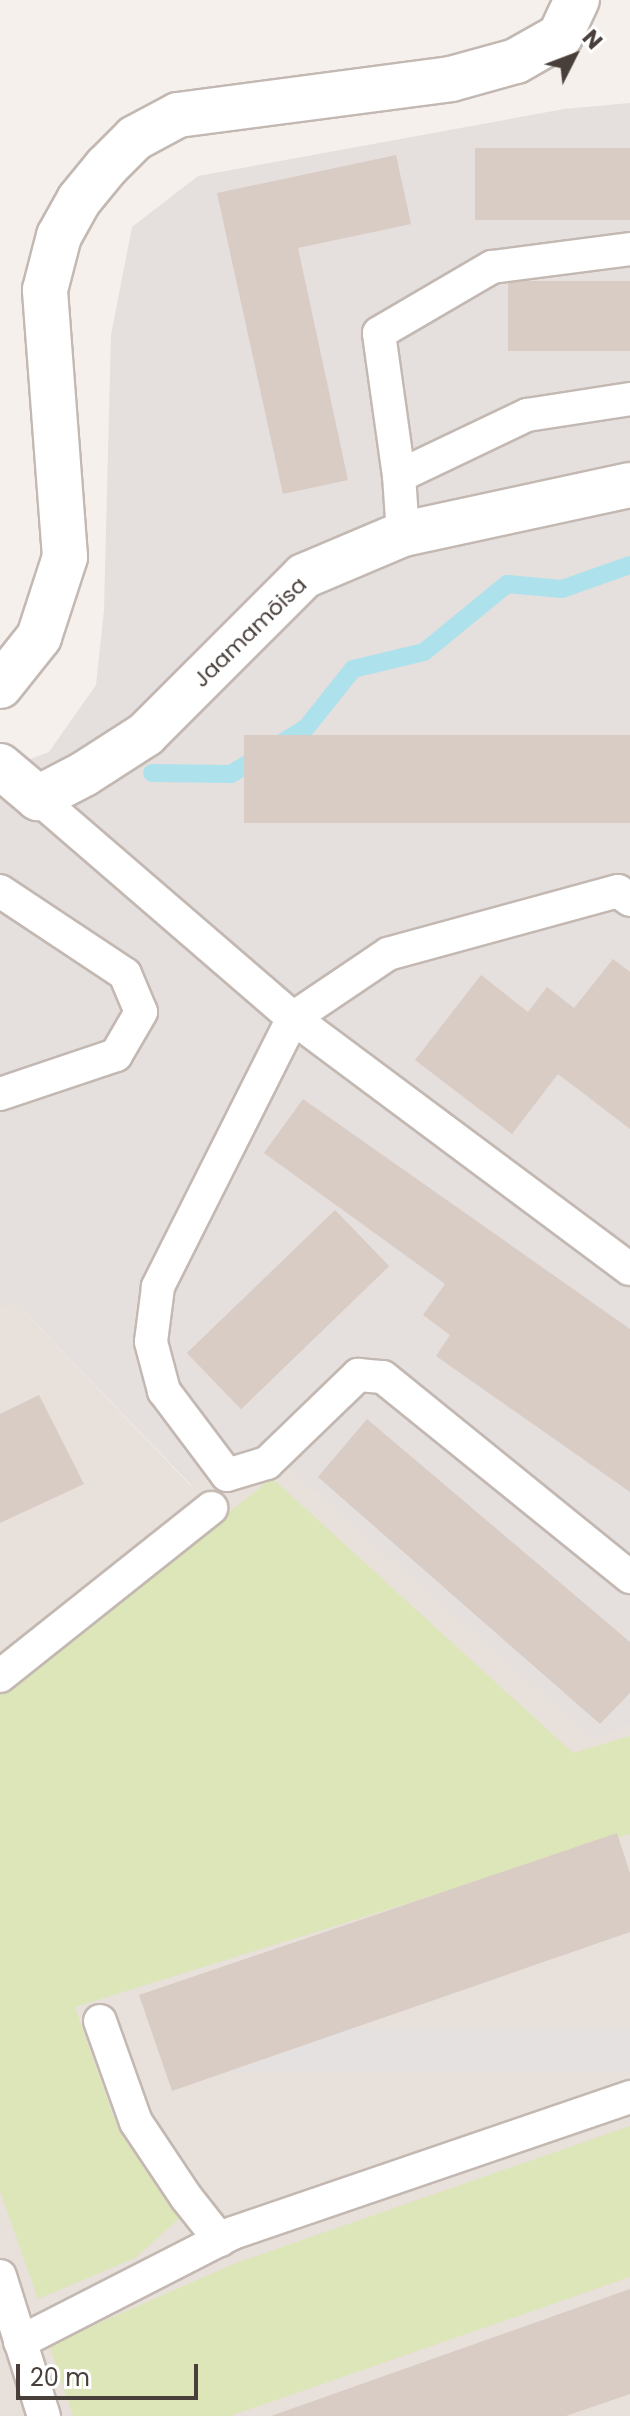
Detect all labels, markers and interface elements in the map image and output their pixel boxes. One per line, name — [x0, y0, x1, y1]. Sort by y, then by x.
north arrow — [534, 16, 614, 96]
text: N — [575, 23, 609, 56]
street label: Jaamamõisa — [188, 571, 312, 693]
scale bar — [20, 2348, 202, 2398]
text: 20 m — [30, 2361, 90, 2394]

